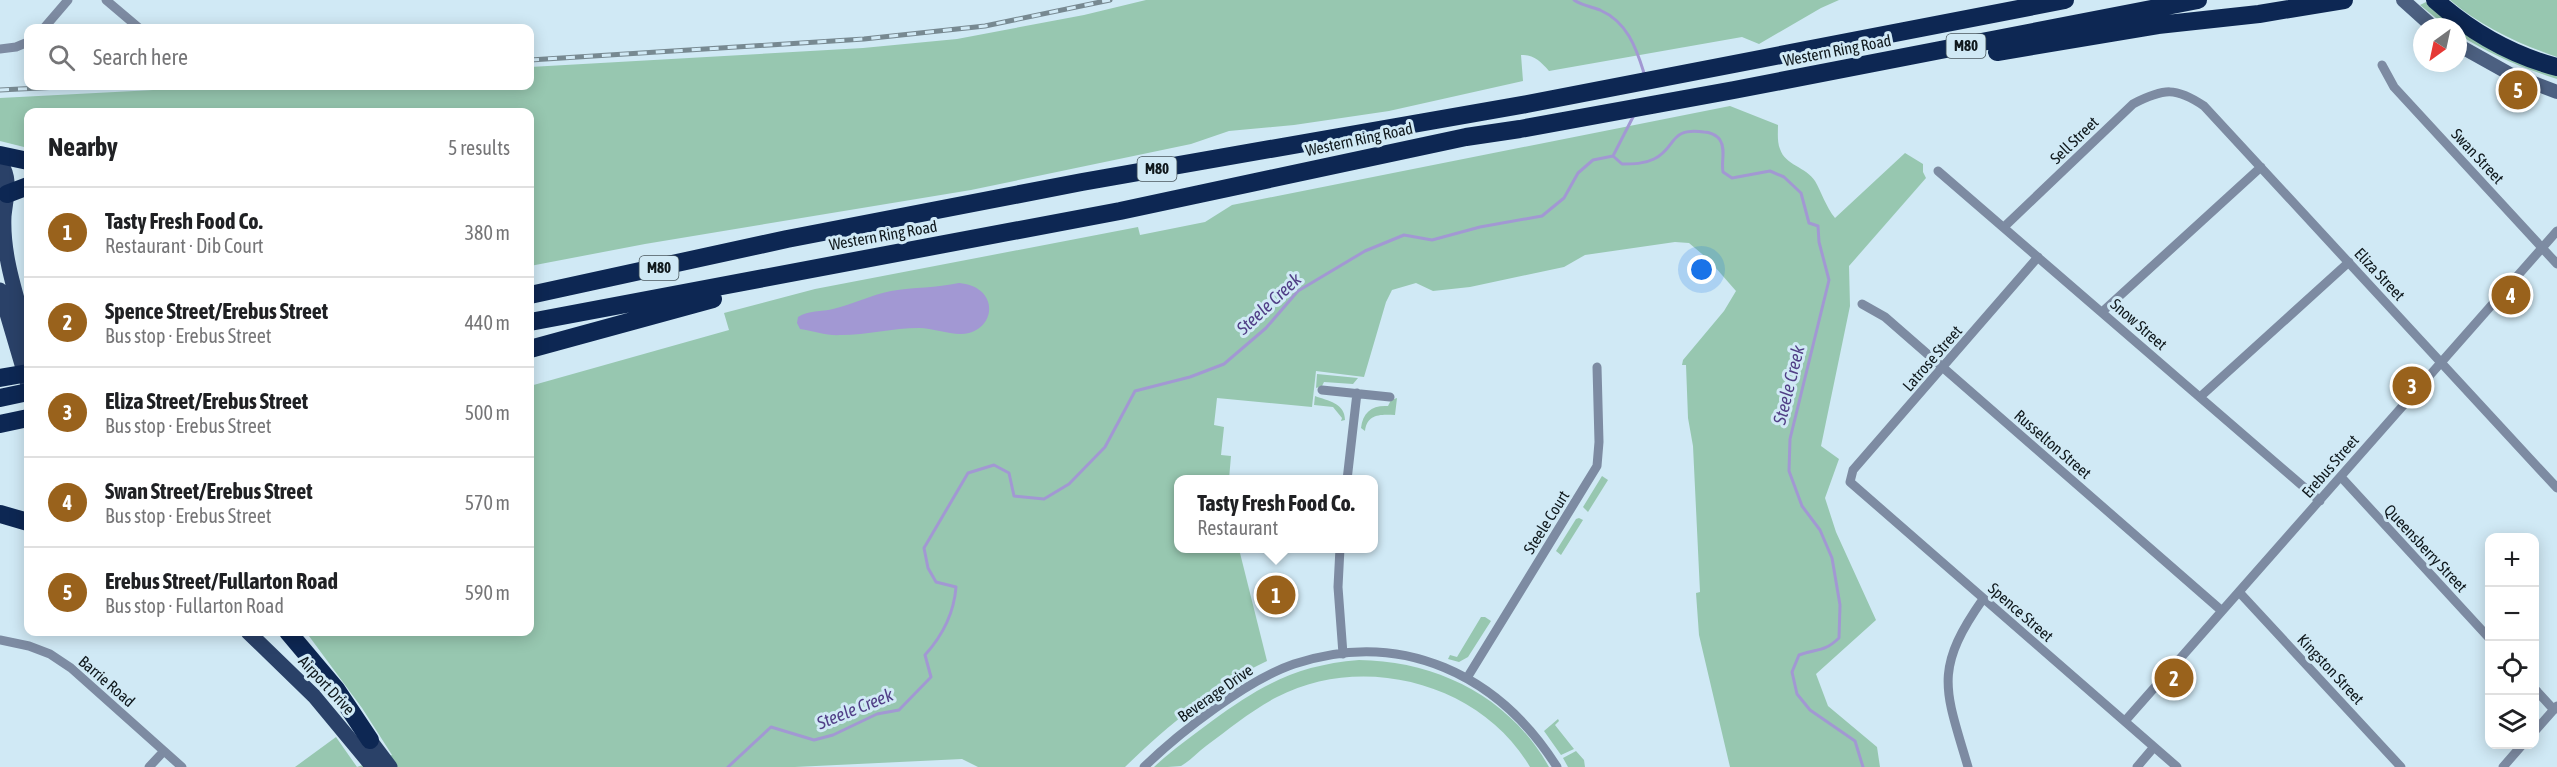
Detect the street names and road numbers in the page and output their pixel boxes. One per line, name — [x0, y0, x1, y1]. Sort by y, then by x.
street label: Western Ring Road — [1782, 31, 1893, 70]
road number: M80 — [1946, 34, 1986, 58]
street label: Sell Street — [2046, 112, 2102, 167]
street label: Western Ring Road — [1304, 119, 1415, 160]
street label: Swan Street — [2448, 125, 2508, 187]
road number: M80 — [1138, 157, 1176, 181]
street label: Western Ring Road — [828, 217, 939, 254]
street label: Eliza Street — [2351, 244, 2409, 304]
road number: M80 — [640, 256, 678, 280]
street label: Snow Street — [2107, 295, 2171, 354]
street label: Latrose Street — [1899, 321, 1966, 394]
street label: Russelton Street — [2011, 406, 2095, 482]
street label: Erebus Street — [2298, 431, 2362, 501]
street label: Steele Court — [1520, 487, 1573, 557]
street label: Queensberry Street — [2380, 501, 2471, 596]
street label: Spence Street — [1984, 579, 2057, 646]
street label: Kingston Street — [2293, 630, 2368, 709]
street label: Barrie Road — [75, 652, 139, 710]
street label: Airport Drive — [295, 652, 359, 719]
street label: Beverage Drive — [1174, 661, 1256, 726]

